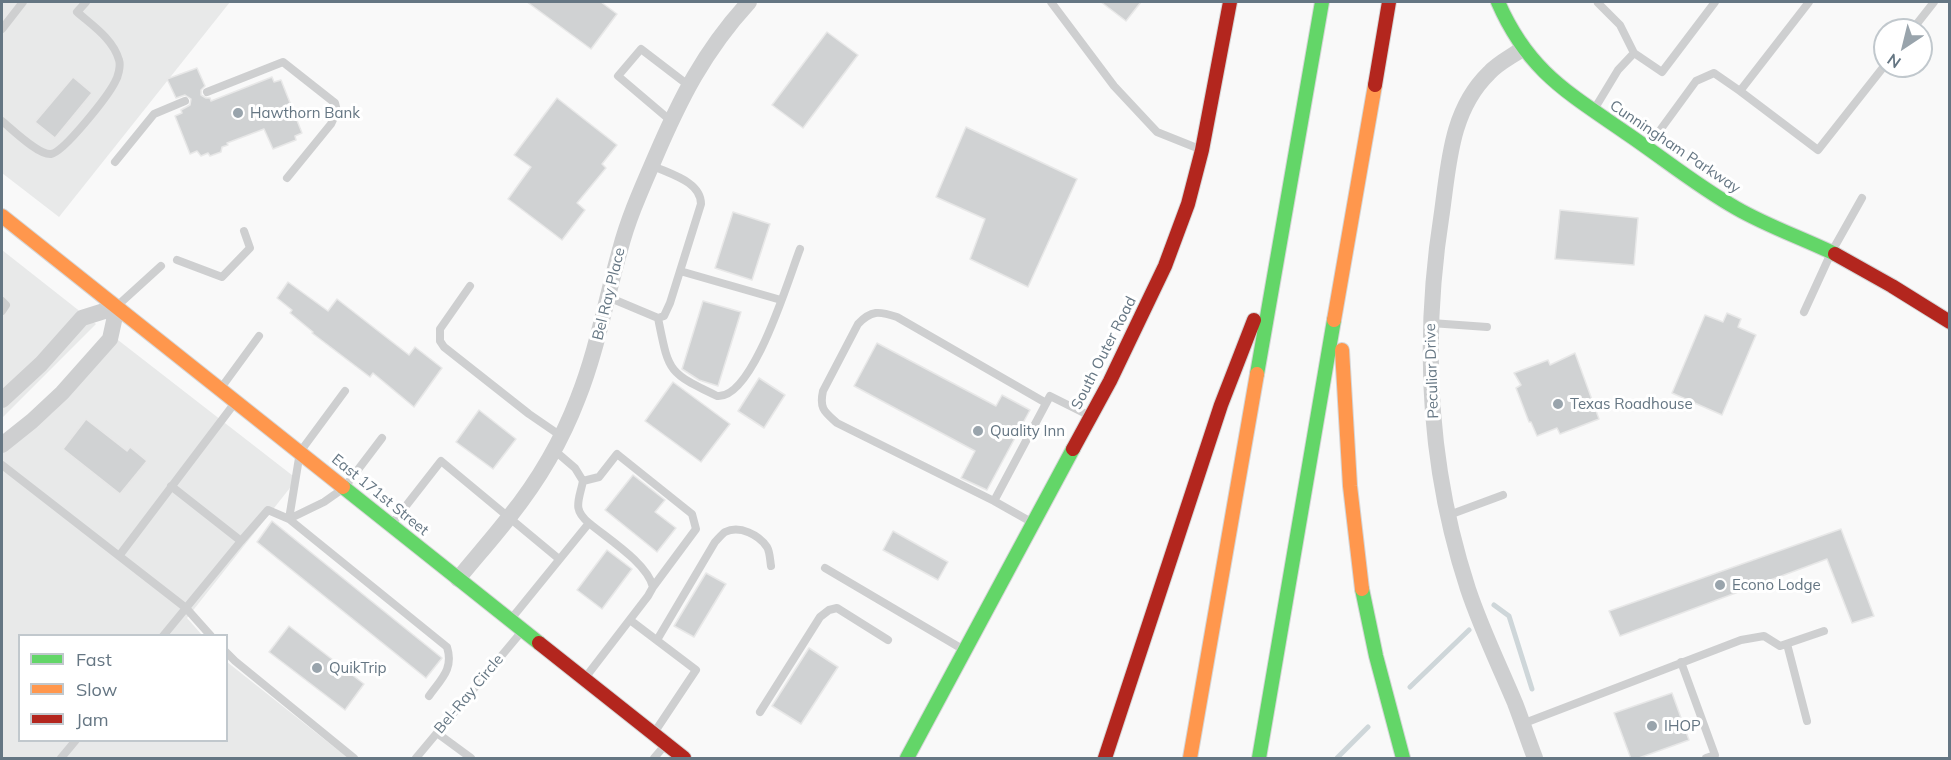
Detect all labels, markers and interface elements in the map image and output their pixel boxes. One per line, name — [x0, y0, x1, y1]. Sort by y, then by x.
north arrow — [1873, 18, 1933, 78]
text: N — [1883, 49, 1905, 73]
street label: Cunningham Parkway — [1606, 97, 1744, 197]
place label: Hawthorn Bank — [250, 104, 360, 122]
marker: Hawthorn Bank — [231, 106, 245, 120]
street label: Bel Ray Place — [589, 246, 629, 342]
street label: South Outer Road — [1068, 294, 1140, 412]
street label: Peculiar Drive — [1421, 323, 1443, 419]
place label: Texas Roadhouse — [1570, 395, 1693, 413]
marker: Texas Roadhouse — [1551, 397, 1565, 411]
place label: Quality Inn — [990, 422, 1065, 440]
marker: Quality Inn — [971, 424, 985, 438]
street label: East 171st Street — [328, 450, 432, 540]
place label: Econo Lodge — [1732, 576, 1821, 594]
marker: Econo Lodge — [1713, 578, 1727, 592]
legend — [18, 634, 228, 742]
text: Fast — [76, 648, 112, 671]
street label: Bel-Ray Circle — [431, 651, 507, 737]
place label: QuikTrip — [329, 659, 386, 677]
marker: QuikTrip — [310, 661, 324, 675]
text: Slow — [76, 678, 117, 701]
text: Jam — [76, 708, 109, 731]
place label: IHOP — [1664, 717, 1701, 735]
marker: IHOP — [1645, 719, 1659, 733]

